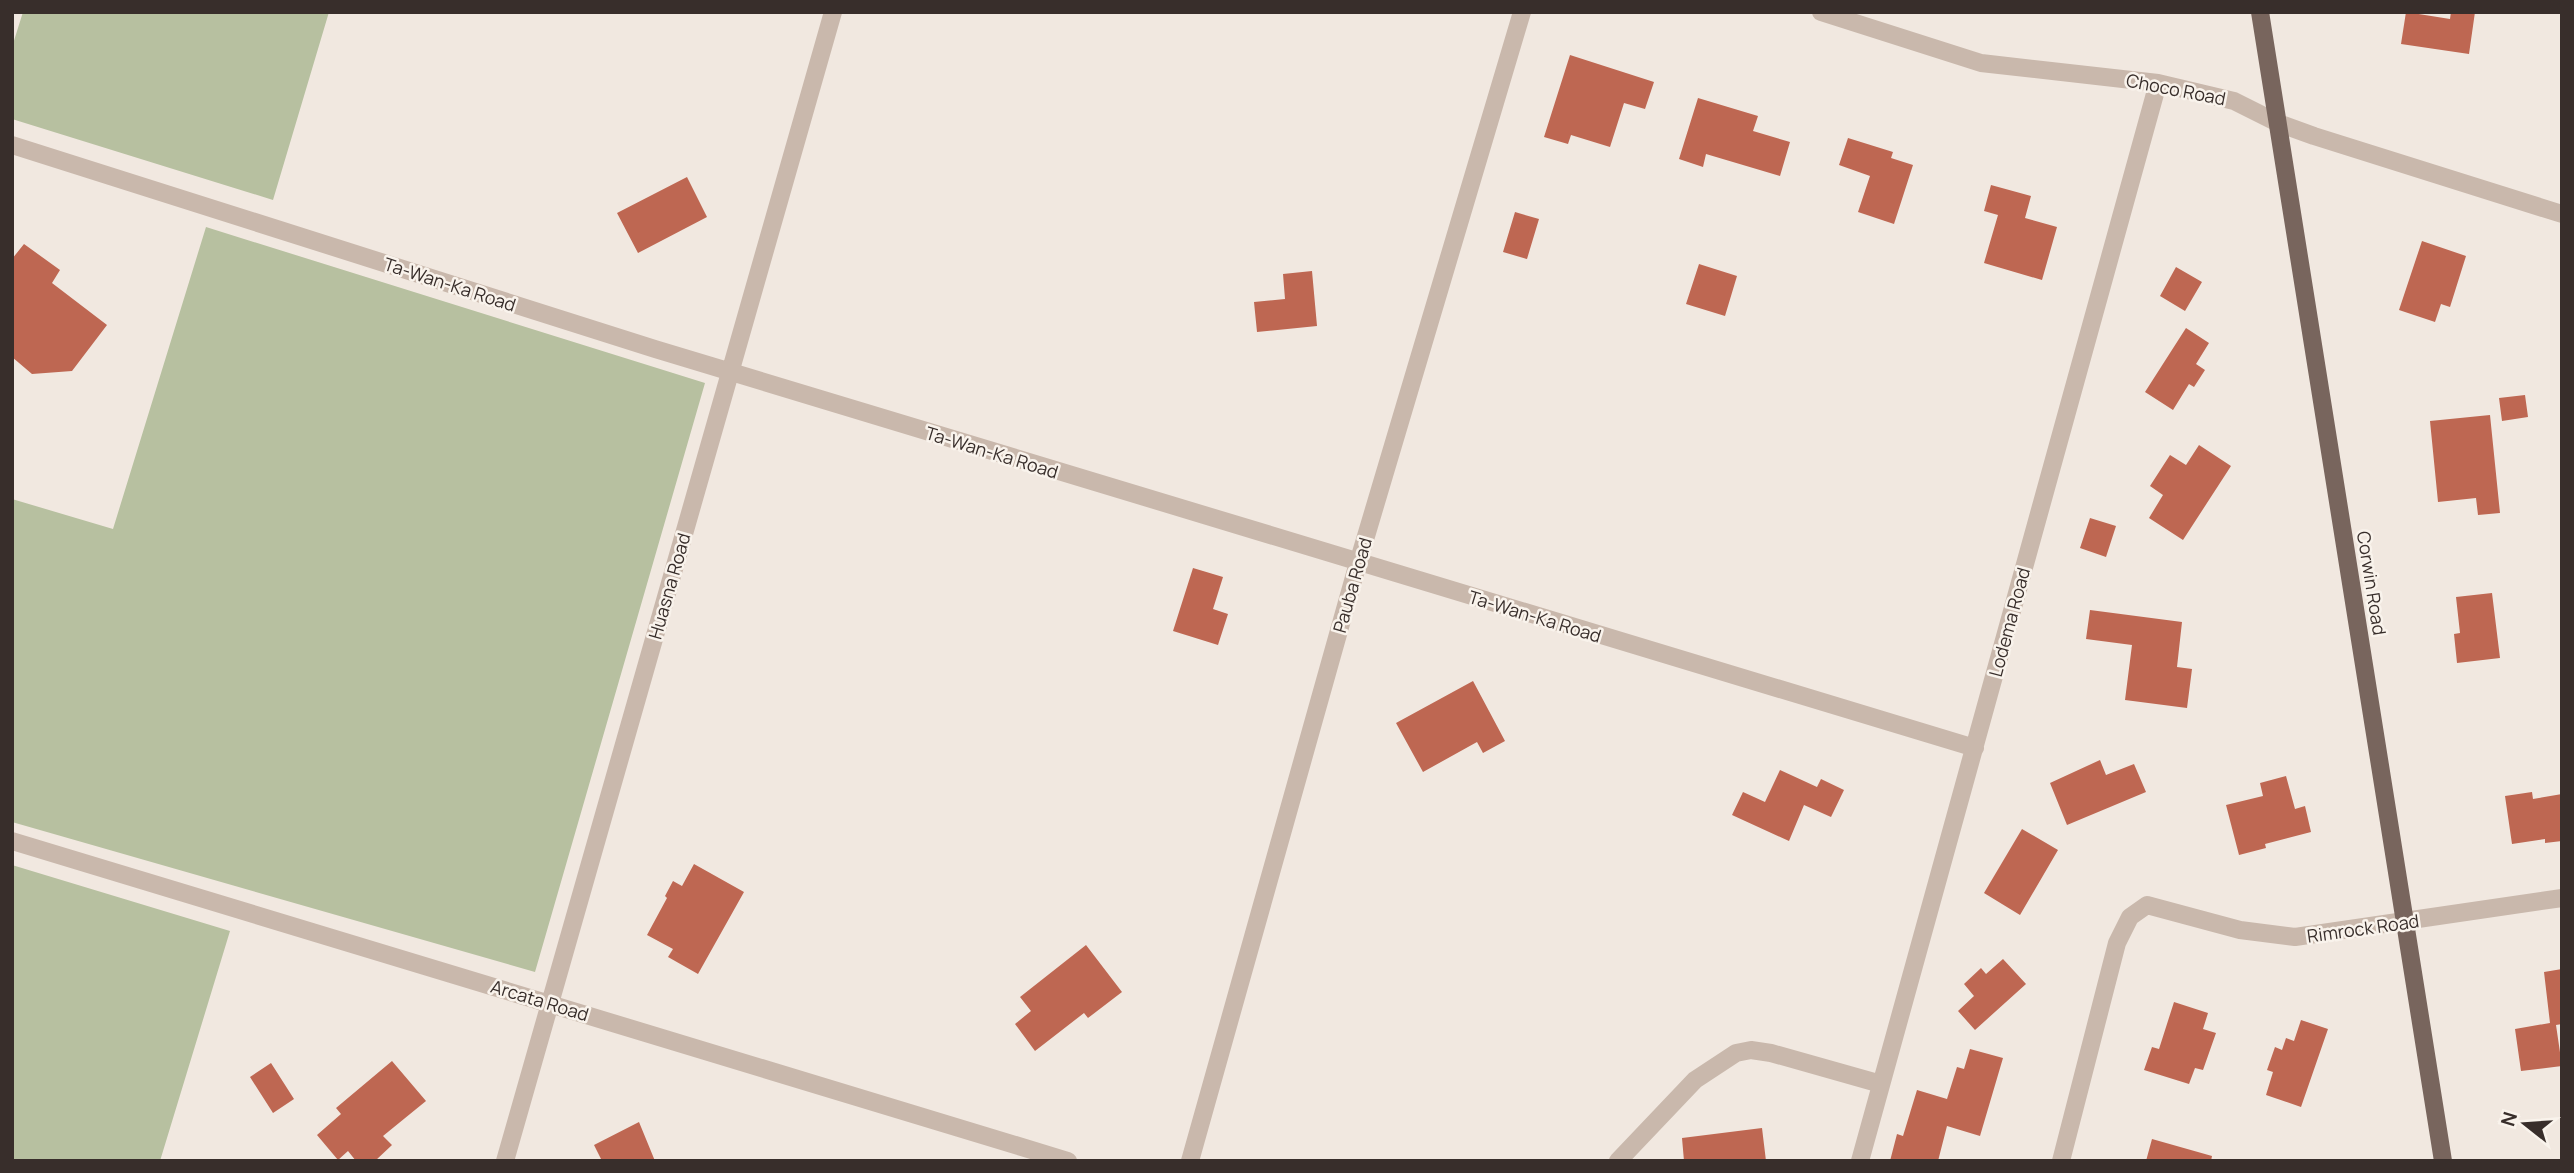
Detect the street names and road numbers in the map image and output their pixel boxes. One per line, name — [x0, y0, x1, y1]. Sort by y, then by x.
street label: Choco Road — [2124, 68, 2228, 110]
street label: Ta-Wan-Ka Road — [381, 251, 519, 317]
street label: Ta-Wan-Ka Road — [923, 420, 1061, 484]
street label: Corwin Road — [2352, 529, 2392, 637]
street label: Huasna Road — [642, 530, 696, 642]
street label: Pauba Road — [1327, 535, 1377, 635]
street label: Lodema Road — [1983, 565, 2035, 679]
street label: Ta-Wan-Ka Road — [1466, 584, 1604, 648]
street label: Rimrock Road — [2305, 908, 2421, 948]
street label: Arcata Road — [488, 974, 592, 1026]

